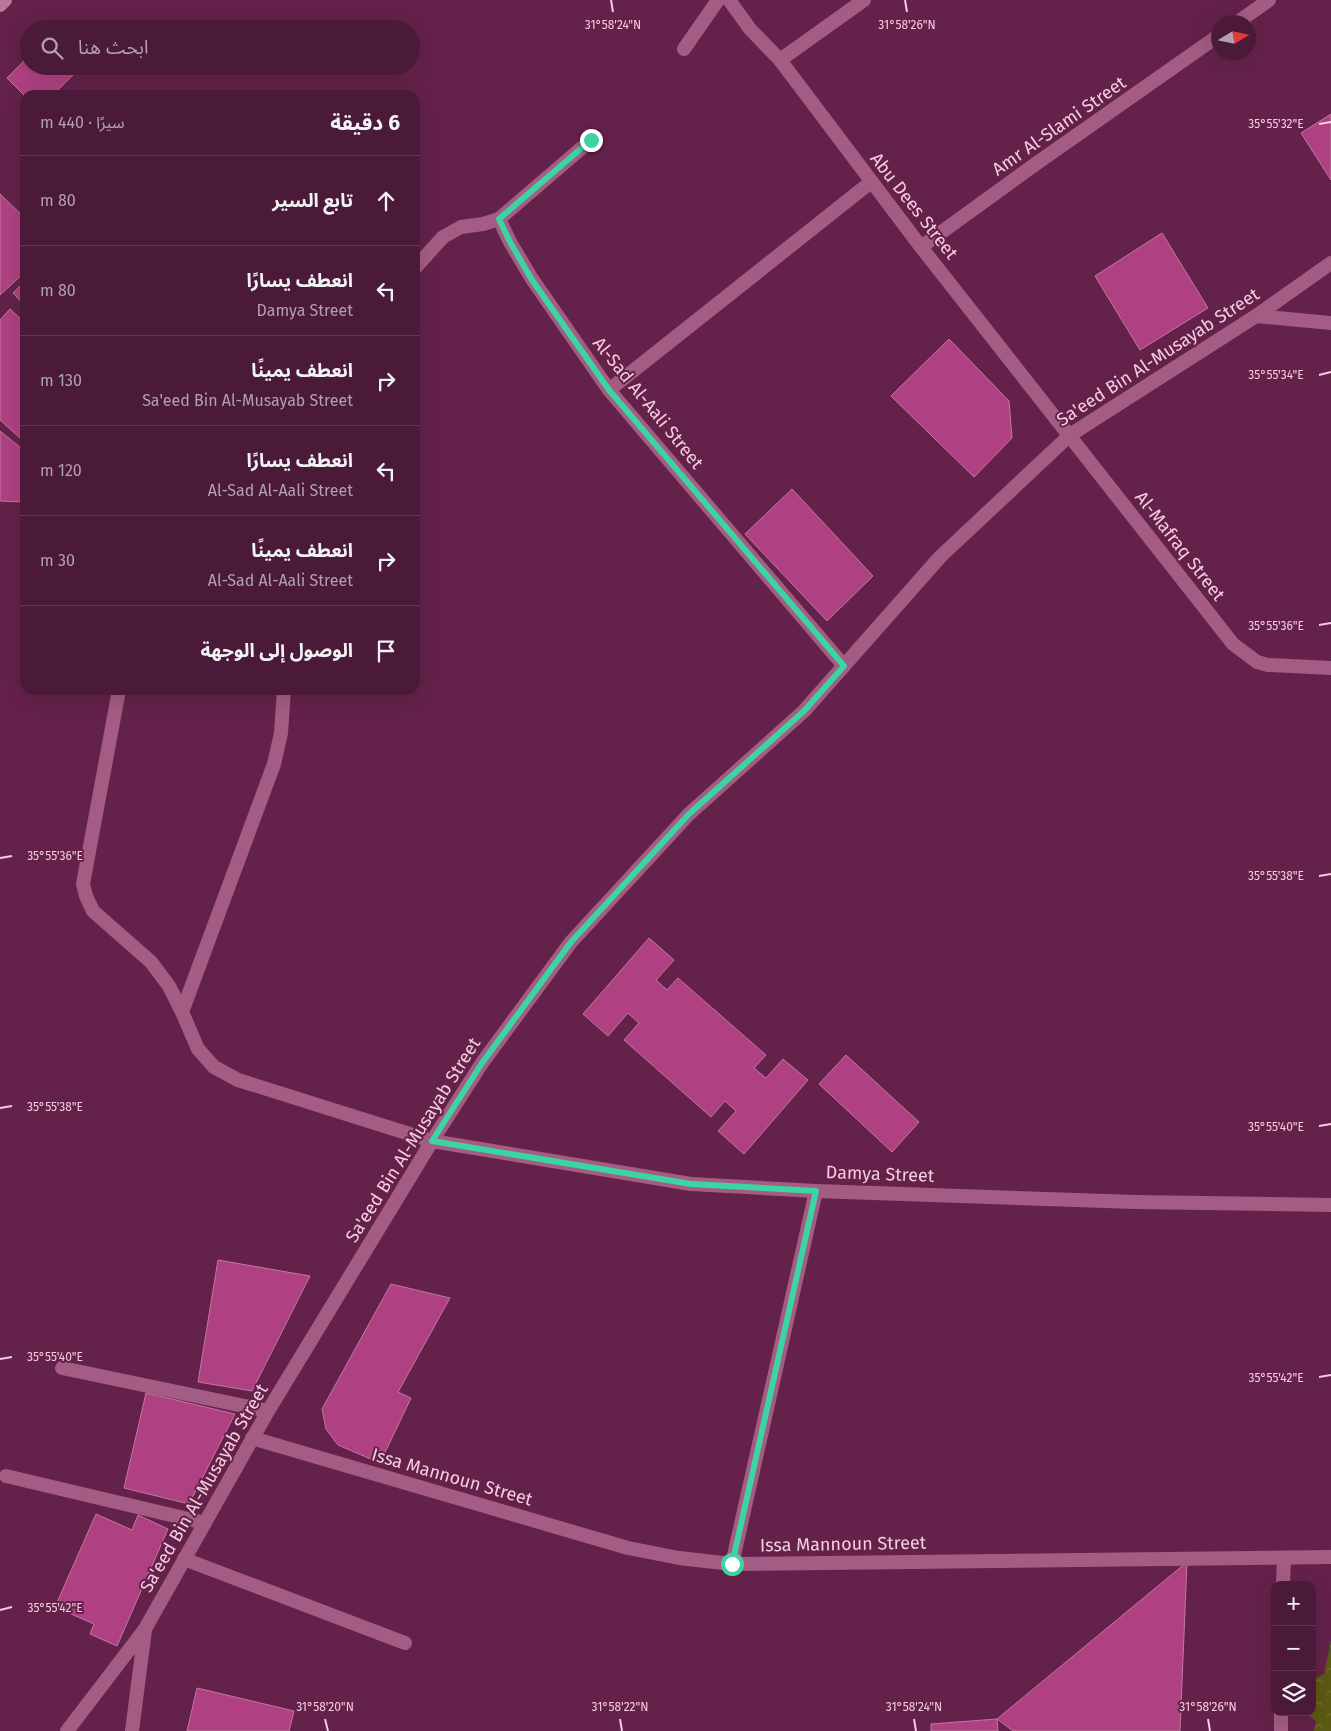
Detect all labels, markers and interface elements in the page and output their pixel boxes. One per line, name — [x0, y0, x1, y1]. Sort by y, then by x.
north arrow — [1211, 15, 1256, 60]
text: 31°58'24"N — [585, 18, 641, 32]
text: 31°58'26"N — [878, 18, 936, 32]
search box — [20, 20, 420, 75]
icon: search — [38, 34, 66, 62]
text: ابحث هنا — [78, 36, 149, 59]
street label: Amr Al-Slami Street — [988, 71, 1131, 180]
text: 6 دقيقة — [330, 110, 400, 136]
text: سيرًا · 440 m — [40, 113, 125, 132]
text: 35°55'32"E — [1248, 117, 1304, 131]
route end — [580, 129, 603, 152]
street label: Abu Dees Street — [865, 148, 963, 264]
icon: ahead — [372, 187, 400, 215]
text: تابع السير — [272, 189, 353, 212]
text: 80 m — [40, 191, 76, 210]
text: انعطف يسارًا — [246, 269, 353, 292]
icon: left — [372, 277, 400, 305]
text: 80 m — [40, 281, 76, 300]
street label: Sa'eed Bin Al-Musayab Street — [1053, 283, 1264, 431]
text: Damya Street — [257, 301, 353, 320]
street label: Al-Sad Al-Aali Street — [588, 333, 708, 474]
text: انعطف يمينًا — [251, 359, 353, 382]
icon: right — [372, 367, 400, 395]
text: 35°55'34"E — [1248, 368, 1304, 382]
text: 130 m — [40, 371, 82, 390]
text: Sa'eed Bin Al-Musayab Street — [142, 391, 353, 410]
text: انعطف يسارًا — [246, 449, 353, 472]
icon: left — [372, 457, 400, 485]
text: 120 m — [40, 461, 82, 480]
text: Al-Sad Al-Aali Street — [208, 481, 353, 500]
street label: Al-Mafraq Street — [1130, 487, 1230, 606]
text: انعطف يمينًا — [251, 539, 353, 562]
icon: right — [372, 547, 400, 575]
text: 30 m — [40, 551, 75, 570]
text: Al-Sad Al-Aali Street — [208, 571, 353, 590]
text: 35°55'36"E — [1248, 619, 1304, 633]
icon: arrive — [372, 637, 400, 665]
text: الوصول إلى الوجهة — [201, 639, 353, 662]
text: 35°55'36"E — [27, 849, 83, 863]
text: 35°55'38"E — [1248, 869, 1304, 883]
street label: Sa'eed Bin Al-Musayab Street — [341, 1033, 485, 1246]
text: 35°55'38"E — [27, 1100, 83, 1114]
text: 35°55'40"E — [1248, 1120, 1304, 1134]
street label: Damya Street — [825, 1161, 935, 1187]
text: 35°55'40"E — [27, 1350, 83, 1364]
text: 35°55'42"E — [1248, 1371, 1304, 1385]
street label: Sa'eed Bin Al-Musayab Street — [135, 1379, 273, 1596]
street label: Issa Mannoun Street — [369, 1443, 535, 1511]
street label: Issa Mannoun Street — [760, 1532, 927, 1556]
route start — [721, 1553, 744, 1576]
map controls — [1271, 1581, 1316, 1716]
button: + — [1271, 1581, 1316, 1626]
text: 35°55'42"E — [27, 1601, 83, 1615]
button: − — [1271, 1626, 1316, 1671]
button: layers — [1271, 1671, 1316, 1716]
text: 31°58'20"N — [296, 1700, 354, 1714]
text: 31°58'22"N — [591, 1700, 649, 1714]
text: 31°58'24"N — [886, 1700, 942, 1714]
text: 31°58'26"N — [1179, 1700, 1237, 1714]

